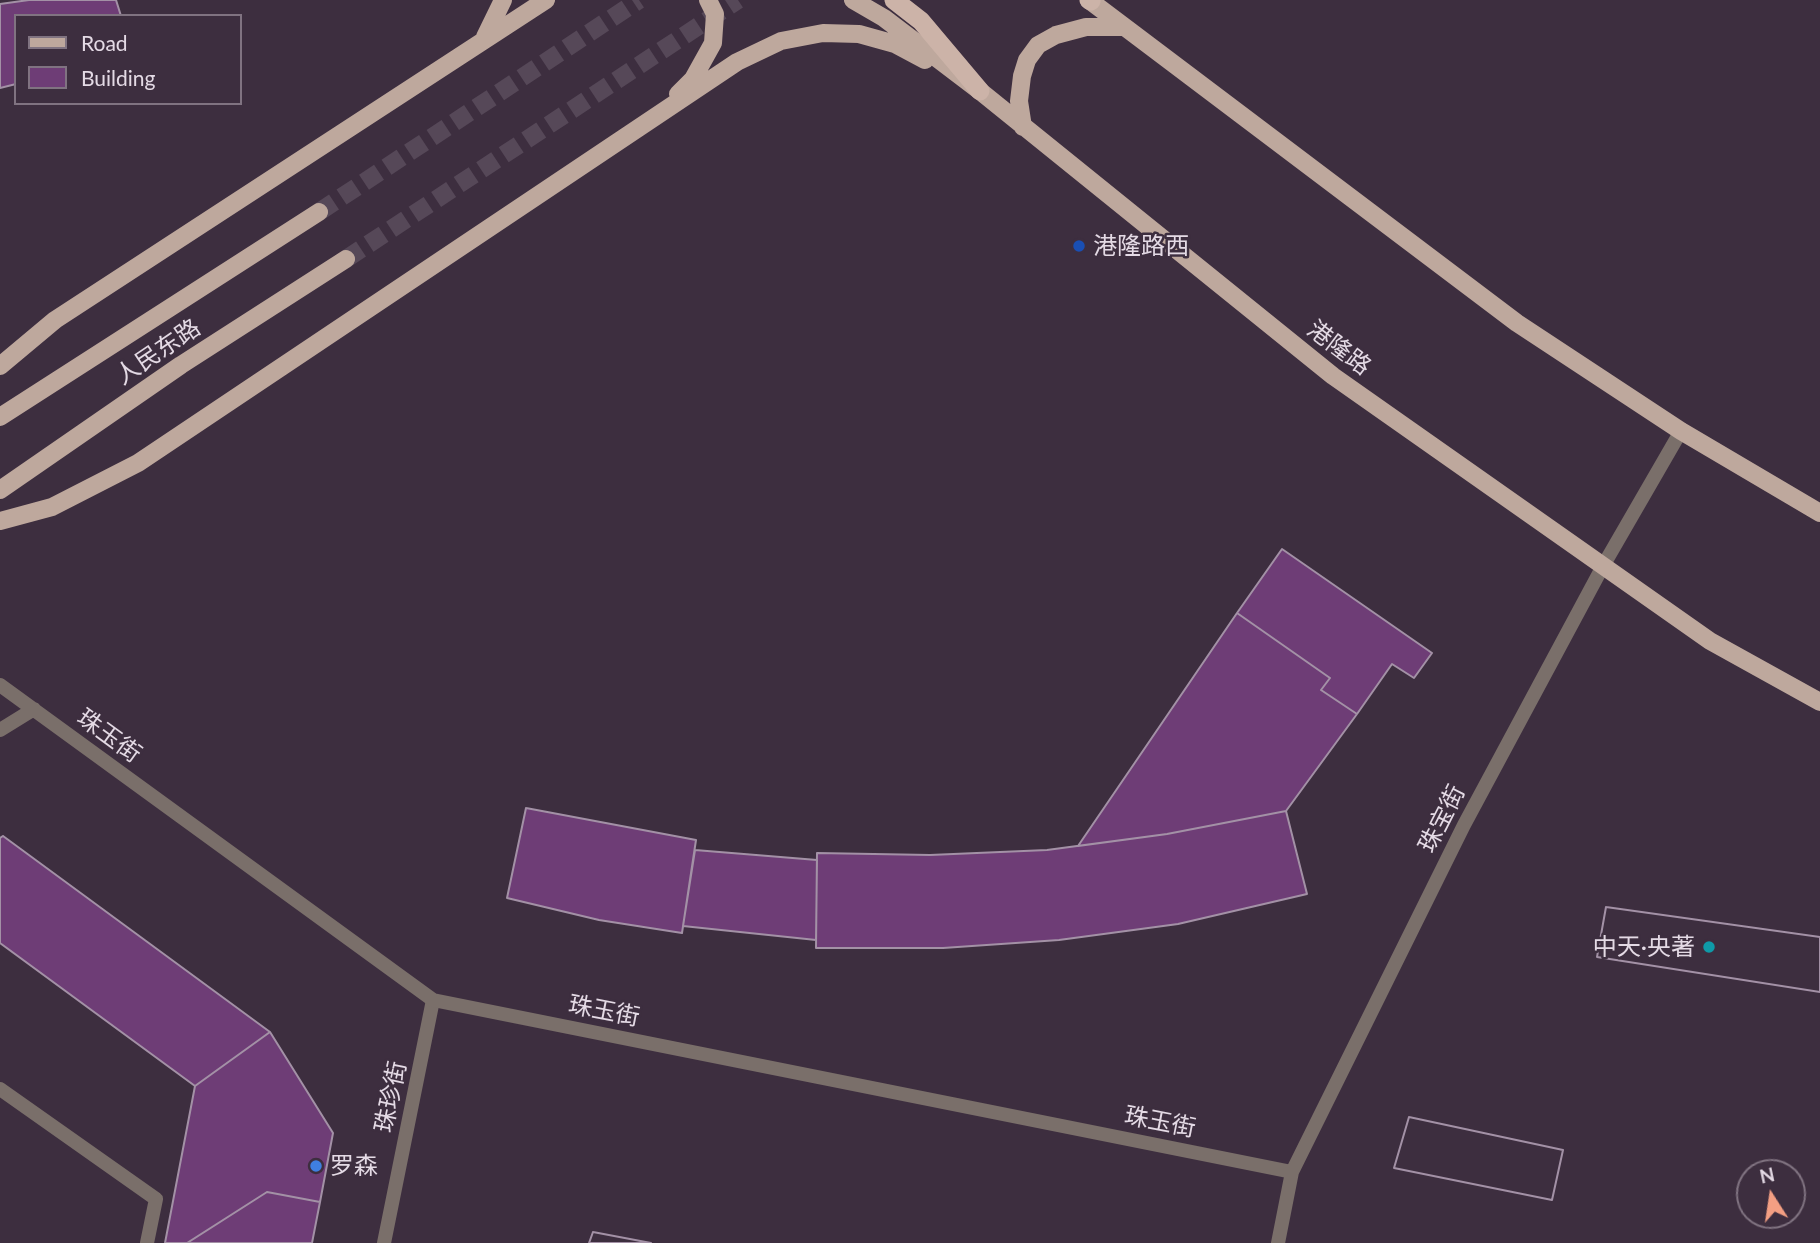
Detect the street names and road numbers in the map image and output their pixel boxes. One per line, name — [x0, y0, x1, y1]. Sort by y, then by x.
street label: 人民东路 — [110, 313, 206, 391]
street label: 港隆路 — [1302, 315, 1376, 381]
street label: 珠玉街 — [71, 703, 147, 769]
street label: 珠宝街 — [1413, 780, 1471, 858]
street label: 珠玉街 — [566, 990, 642, 1032]
street label: 珠珍街 — [369, 1059, 413, 1135]
street label: 珠玉街 — [1122, 1101, 1198, 1143]

